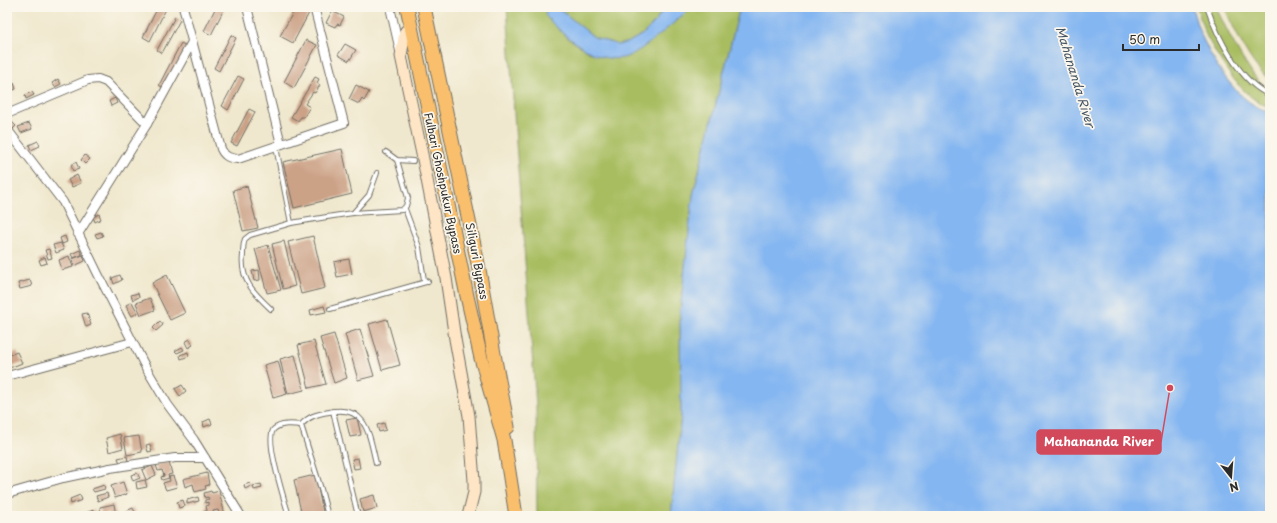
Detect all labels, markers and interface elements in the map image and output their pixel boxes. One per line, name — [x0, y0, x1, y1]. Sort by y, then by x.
water label: Mahananda River — [1052, 24, 1101, 131]
scale bar — [1123, 26, 1199, 52]
text: 50 m — [1129, 30, 1160, 48]
street label: Fulbari Ghoshpukur Bypass — [420, 111, 467, 255]
street label: Siliguri Bypass — [462, 221, 493, 301]
callout: Mahananda River — [1037, 430, 1161, 454]
text: Mahananda River — [1044, 432, 1155, 450]
north arrow — [1211, 457, 1251, 497]
text: N — [1227, 478, 1241, 497]

